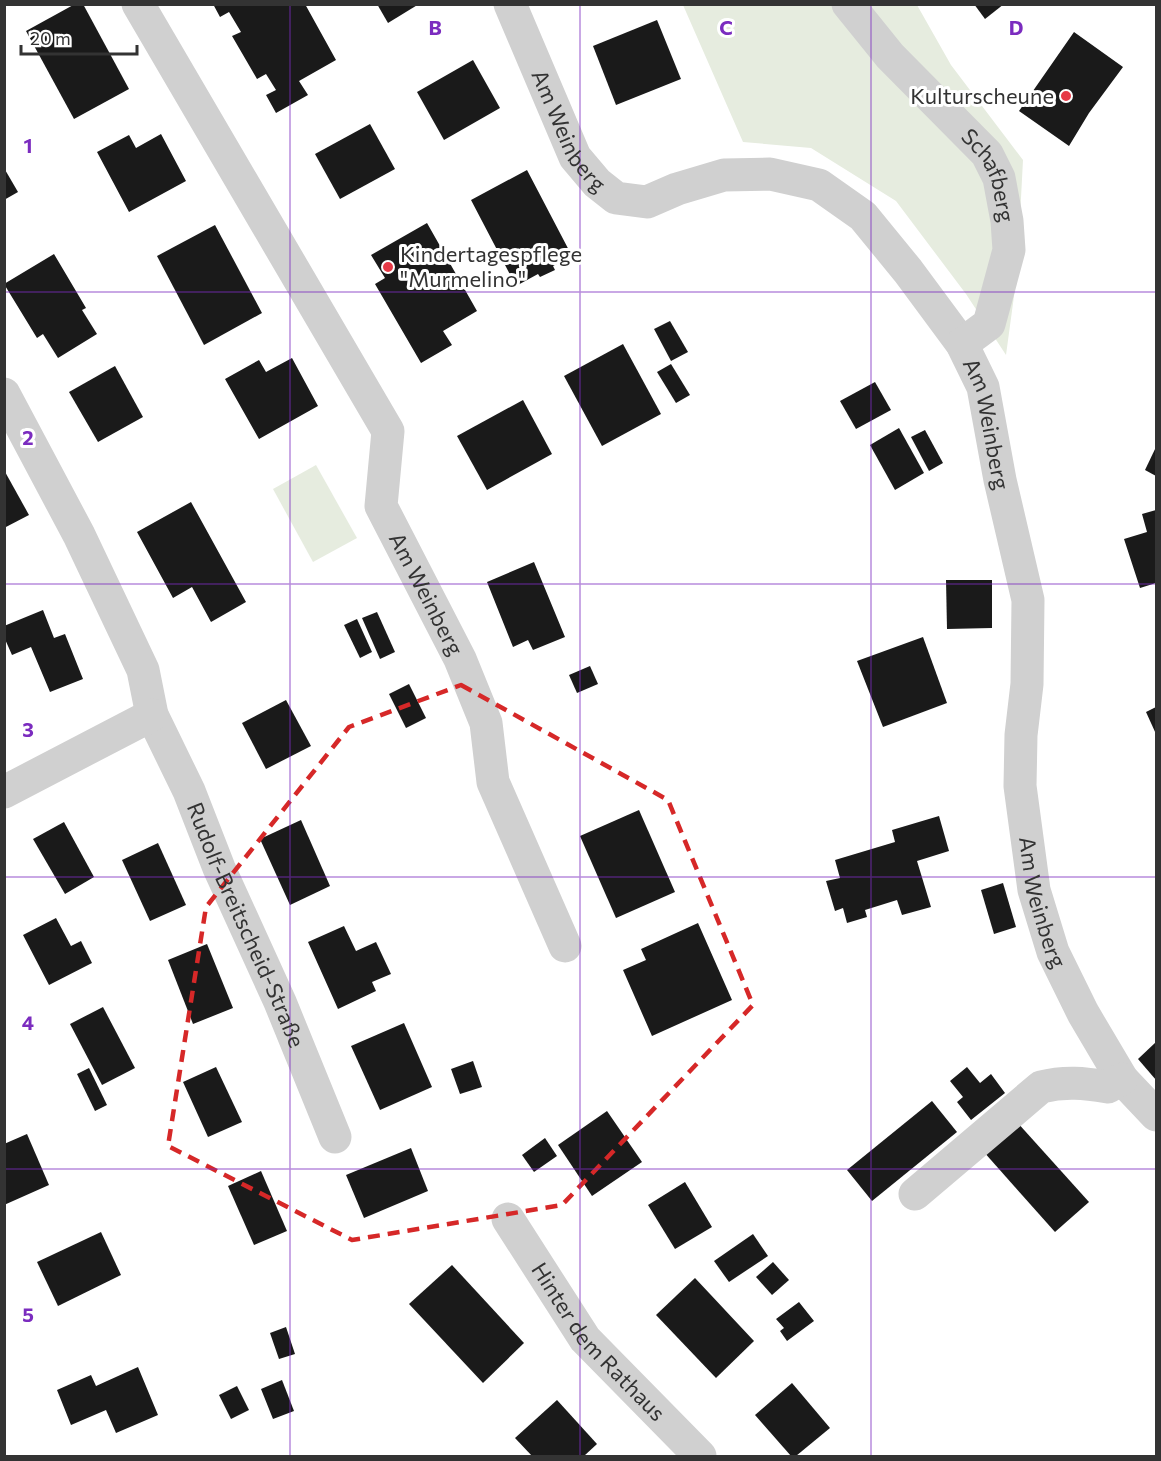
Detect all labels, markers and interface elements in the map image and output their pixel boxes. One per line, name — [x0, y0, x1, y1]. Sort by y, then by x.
text: B — [428, 15, 442, 39]
text: C — [719, 15, 733, 39]
text: D — [1009, 15, 1023, 39]
scale bar — [21, 18, 136, 56]
text: 20 m — [30, 27, 71, 49]
street label: Am Weinberg — [526, 65, 611, 198]
place label: Kulturscheune — [910, 82, 1054, 109]
marker: Kulturscheune — [1059, 89, 1073, 103]
street label: Schafberg — [956, 122, 1021, 224]
text: 1 — [23, 133, 33, 157]
place label: Kindertagespflege "Murmelino" — [400, 240, 582, 292]
marker: Kindertagespflege "Murmelino" — [381, 260, 395, 274]
street label: Am Weinberg — [958, 353, 1016, 492]
text: 2 — [22, 425, 34, 449]
street label: Am Weinberg — [384, 528, 470, 660]
text: 3 — [22, 717, 34, 741]
street label: Rudolf-Breitscheid-Straße — [182, 798, 311, 1051]
street label: Am Weinberg — [1014, 835, 1073, 972]
text: 4 — [22, 1010, 34, 1034]
street label: Hinter dem Rathaus — [526, 1257, 672, 1426]
text: 5 — [22, 1302, 34, 1326]

